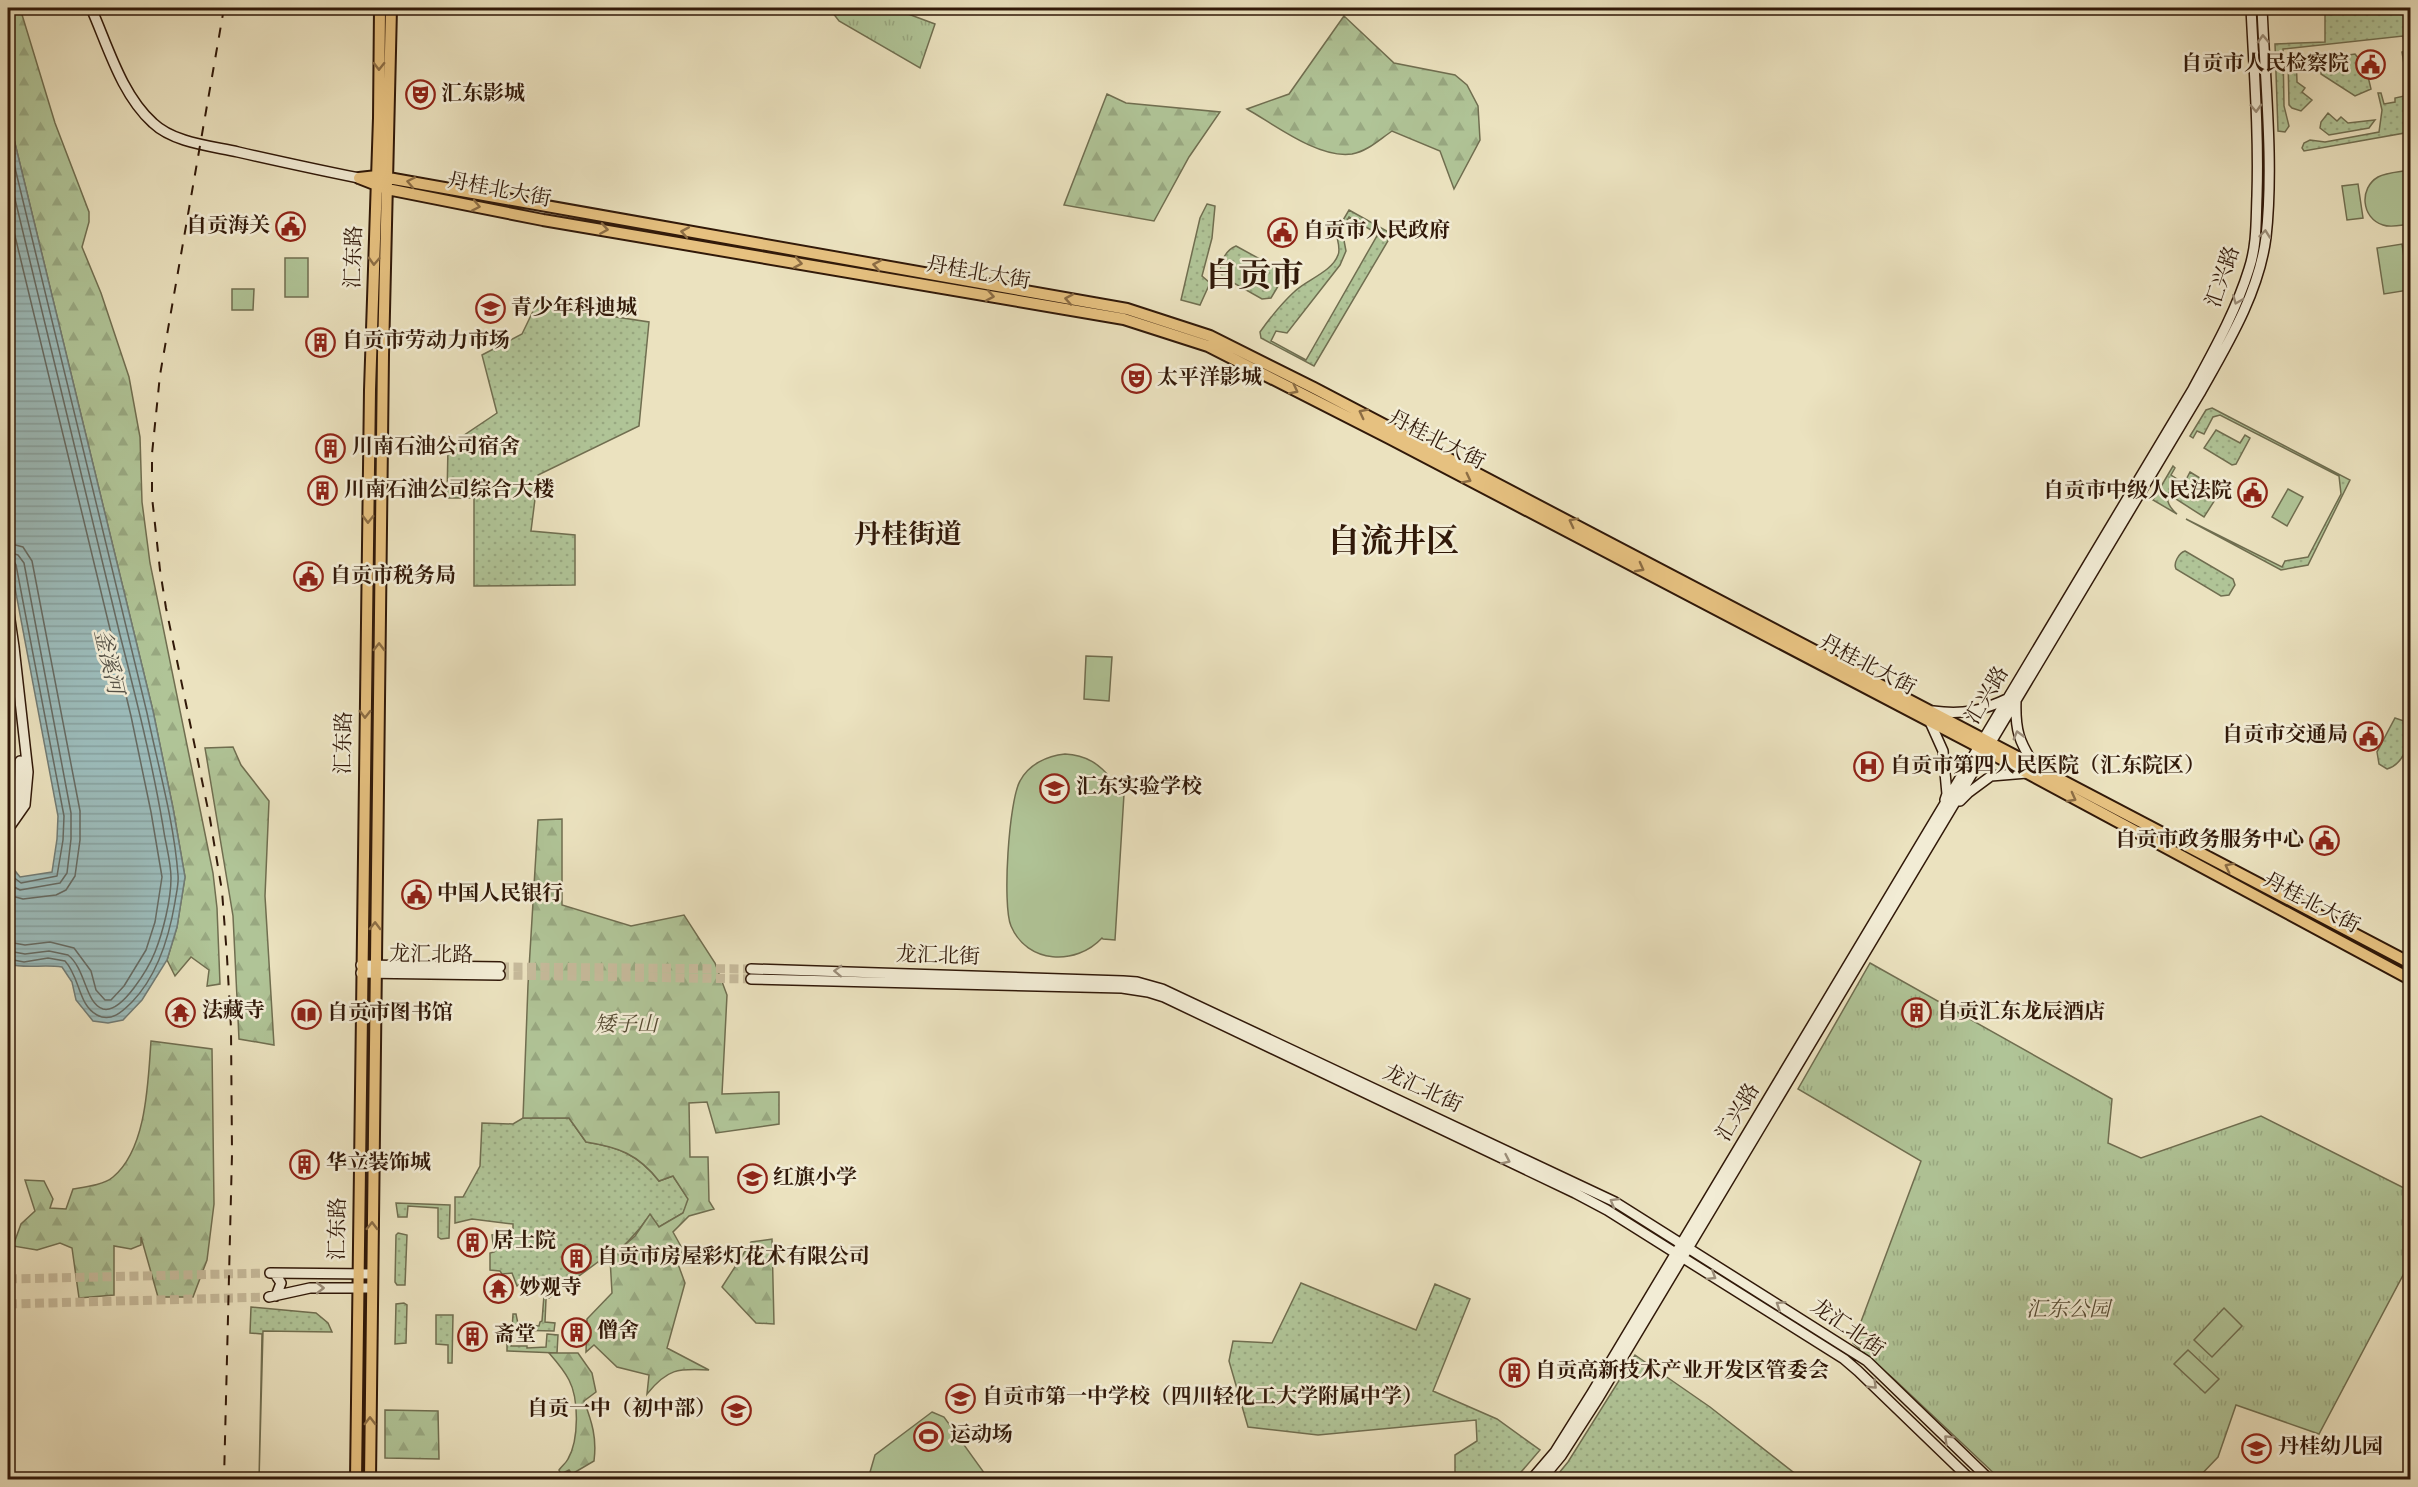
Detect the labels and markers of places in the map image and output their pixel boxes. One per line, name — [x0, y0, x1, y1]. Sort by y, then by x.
public building icon: 自贡市人民检察院 — [2354, 49, 2386, 81]
place label: 自贡市人民检察院 — [2181, 50, 2349, 80]
theatre icon: 汇东影城 — [404, 79, 436, 111]
place label: 汇东影城 — [441, 80, 525, 110]
public building icon: 自贡海关 — [275, 211, 307, 243]
place label: 自贡海关 — [186, 212, 270, 242]
public building icon: 自贡市人民政府 — [1266, 216, 1298, 248]
place label: 自贡市人民政府 — [1303, 217, 1450, 247]
school or university icon: 青少年科迪城 — [474, 293, 506, 325]
place label: 青少年科迪城 — [511, 294, 637, 324]
building icon: 自贡市劳动力市场 — [305, 326, 337, 358]
place label: 自贡市劳动力市场 — [342, 327, 510, 357]
theatre icon: 太平洋影城 — [1120, 363, 1152, 395]
place label: 太平洋影城 — [1157, 364, 1262, 394]
building icon: 川南石油公司宿舍 — [315, 432, 347, 464]
place label: 川南石油公司宿舍 — [352, 433, 520, 463]
building icon: 川南石油公司综合大楼 — [307, 475, 339, 507]
place label: 川南石油公司综合大楼 — [344, 476, 554, 506]
public building icon: 自贡市中级人民法院 — [2237, 476, 2269, 508]
place label: 自贡市中级人民法院 — [2043, 477, 2232, 507]
public building icon: 自贡市税务局 — [293, 561, 325, 593]
place label: 自贡市税务局 — [330, 562, 456, 592]
public building icon: 自贡市交通局 — [2353, 720, 2385, 752]
place label: 自贡市交通局 — [2222, 721, 2348, 751]
hospital icon: 自贡市第四人民医院（汇东院区） — [1853, 751, 1885, 783]
place label: 自贡市第四人民医院（汇东院区） — [1890, 752, 2205, 782]
school or university icon: 汇东实验学校 — [1039, 772, 1071, 804]
place label: 汇东实验学校 — [1076, 773, 1202, 803]
public building icon: 自贡市政务服务中心 — [2309, 825, 2341, 857]
place label: 自贡市政务服务中心 — [2115, 826, 2304, 856]
public building icon: 中国人民银行 — [400, 879, 432, 911]
place label: 中国人民银行 — [437, 880, 563, 910]
temple icon: 法藏寺 — [165, 996, 197, 1028]
place label: 法藏寺 — [202, 997, 265, 1027]
building icon: 自贡汇东龙辰酒店 — [1900, 997, 1932, 1029]
library icon: 自贡市图书馆 — [290, 998, 322, 1030]
place label: 自贡汇东龙辰酒店 — [1937, 998, 2105, 1028]
place label: 自贡市图书馆 — [327, 999, 453, 1029]
building icon: 华立装饰城 — [289, 1148, 321, 1180]
place label: 华立装饰城 — [326, 1149, 431, 1179]
school or university icon: 红旗小学 — [736, 1163, 768, 1195]
place label: 红旗小学 — [773, 1164, 857, 1194]
building icon: 居士院 — [456, 1226, 488, 1258]
place label: 居士院 — [493, 1227, 556, 1257]
building icon: 自贡市房屋彩灯花术有限公司 — [560, 1242, 592, 1274]
place label: 自贡市房屋彩灯花术有限公司 — [597, 1243, 870, 1273]
temple icon: 妙观寺 — [482, 1273, 514, 1305]
place label: 妙观寺 — [519, 1274, 582, 1304]
building icon: 僧舍 — [560, 1316, 592, 1348]
place label: 僧舍 — [597, 1317, 639, 1347]
building icon: 斋堂 — [457, 1320, 489, 1352]
place label: 斋堂 — [494, 1321, 536, 1351]
building icon: 自贡高新技术产业开发区管委会 — [1498, 1356, 1530, 1388]
place label: 自贡高新技术产业开发区管委会 — [1535, 1357, 1829, 1387]
school or university icon: 自贡市第一中学校（四川轻化工大学附属中学） — [945, 1382, 977, 1414]
place label: 自贡市第一中学校（四川轻化工大学附属中学） — [982, 1383, 1423, 1413]
school or university icon: 自贡一中（初中部） — [721, 1394, 753, 1426]
place label: 自贡一中（初中部） — [527, 1395, 716, 1425]
sports icon: 运动场 — [913, 1420, 945, 1452]
place label: 运动场 — [950, 1421, 1013, 1451]
school or university icon: 丹桂幼儿园 — [2241, 1432, 2273, 1464]
place label: 丹桂幼儿园 — [2278, 1433, 2383, 1463]

